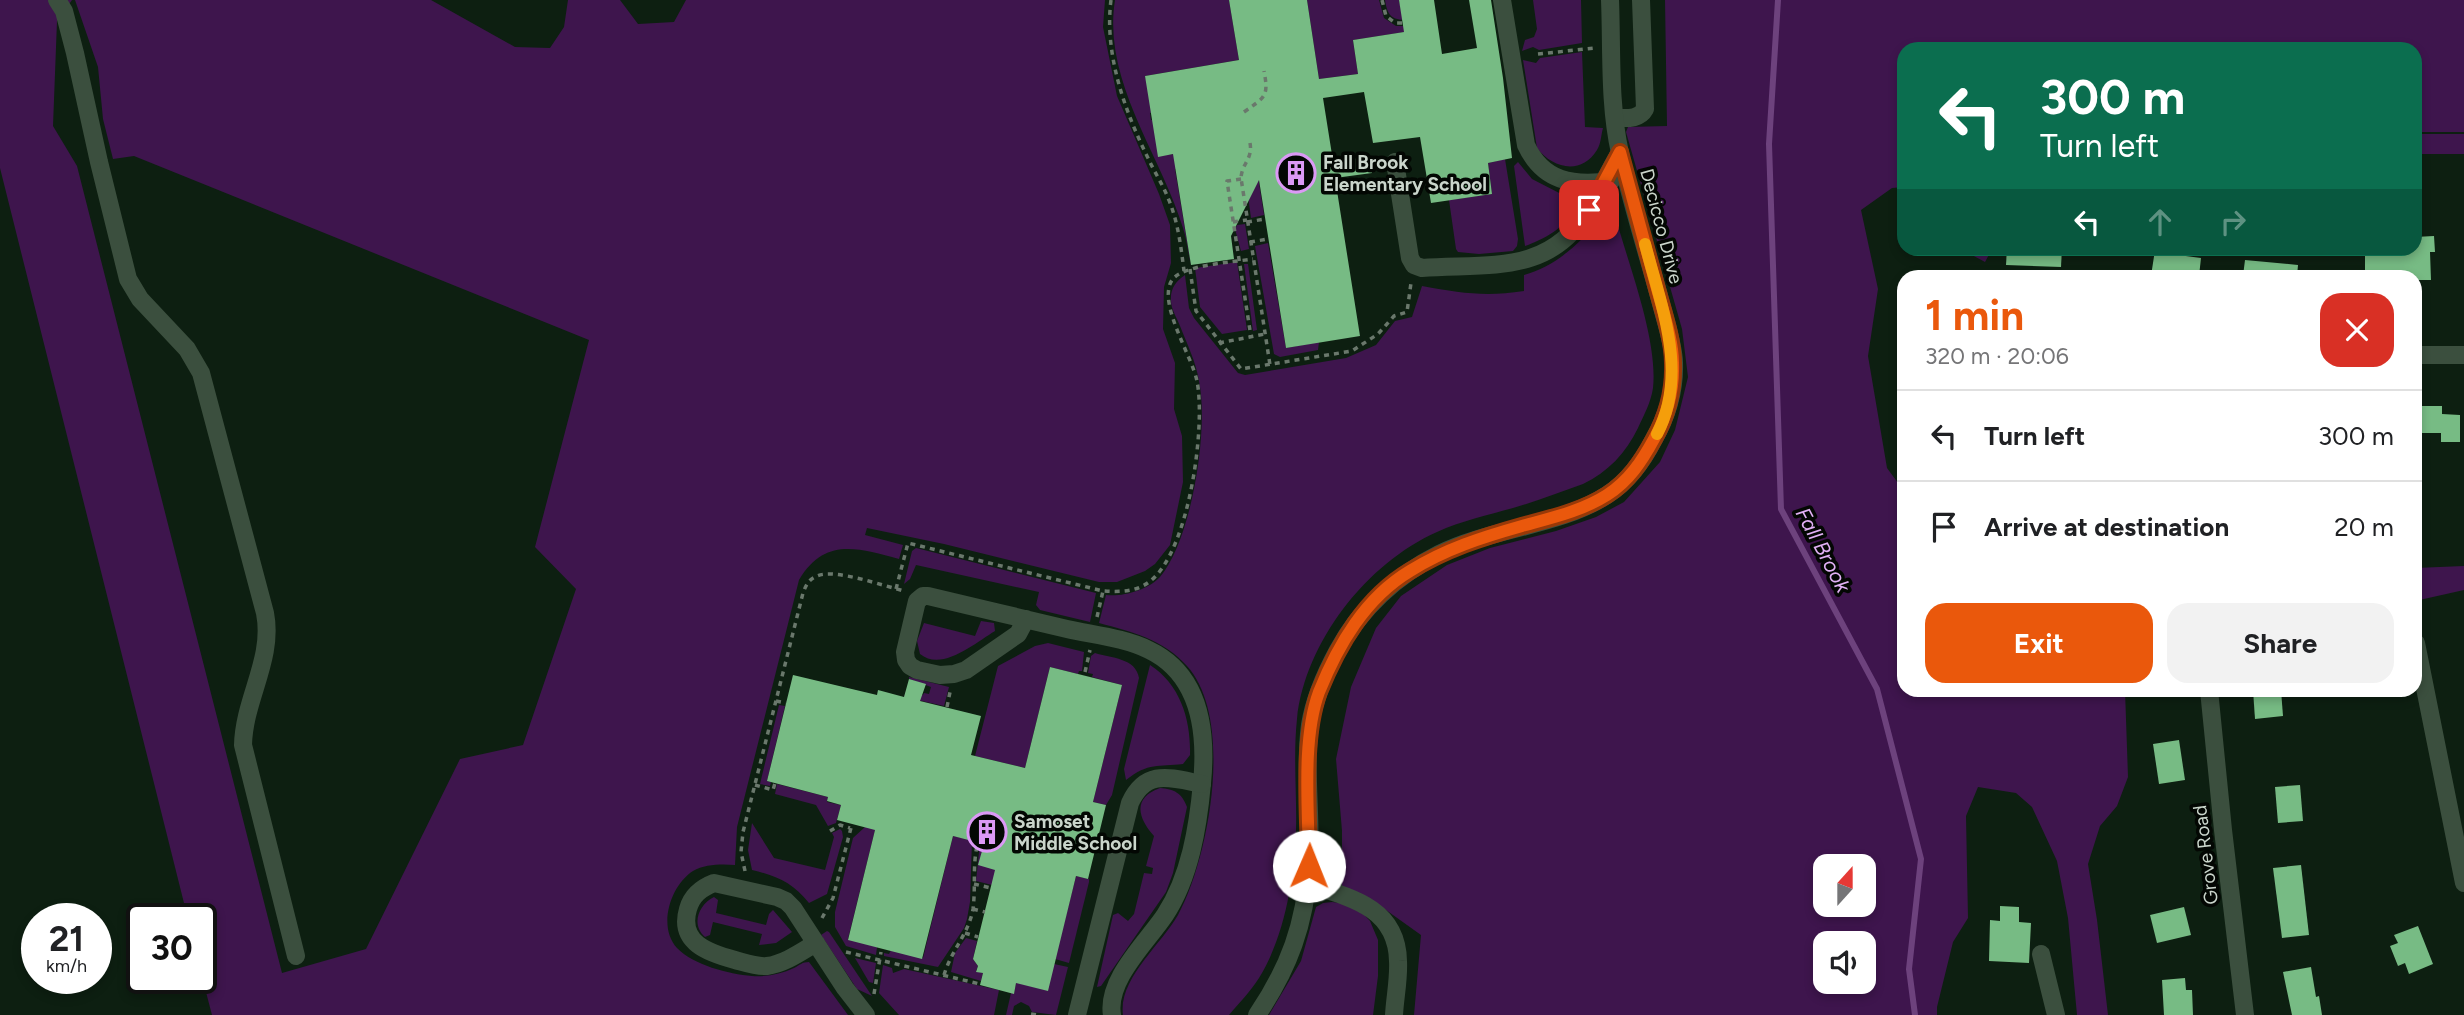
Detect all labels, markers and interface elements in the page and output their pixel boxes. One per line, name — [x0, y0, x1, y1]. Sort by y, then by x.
text: 300 m — [2040, 67, 2185, 126]
icon: left — [1925, 70, 2016, 161]
text: Turn left — [2040, 127, 2159, 165]
place label: Fall Brook Elementary School — [1323, 151, 1487, 196]
building icon: Fall Brook Elementary School — [1275, 152, 1317, 194]
street label: Decicco Drive — [1635, 166, 1688, 286]
pin — [1559, 180, 1619, 240]
icon: arrive — [1570, 191, 1608, 229]
icon: left — [2068, 203, 2106, 241]
icon: ahead — [2141, 203, 2179, 241]
icon: right — [2214, 203, 2252, 241]
text: 1 min — [1925, 290, 2024, 341]
button: close — [2320, 293, 2394, 367]
text: 320 m · 20:06 — [1925, 342, 2069, 370]
icon: left — [1925, 417, 1963, 455]
text: Turn left — [1984, 420, 2085, 452]
text: 300 m — [2318, 420, 2394, 452]
water label: Fall Brook — [1791, 503, 1857, 597]
icon: arrive — [1925, 508, 1963, 546]
text: Arrive at destination — [1984, 511, 2229, 543]
text: 20 m — [2334, 511, 2394, 543]
button: Exit — [1925, 603, 2153, 683]
button: Share — [2167, 603, 2394, 683]
street label: Grove Road — [2188, 804, 2223, 906]
place label: Samoset Middle School — [1014, 810, 1137, 855]
building icon: Samoset Middle School — [966, 811, 1008, 853]
position arrow — [1272, 829, 1346, 903]
north arrow — [1813, 854, 1876, 917]
map controls — [1813, 854, 1876, 994]
speed limit sign: 30 — [126, 903, 217, 994]
text: 21 — [49, 918, 84, 960]
button: sound — [1813, 931, 1876, 994]
text: km/h — [46, 955, 87, 977]

